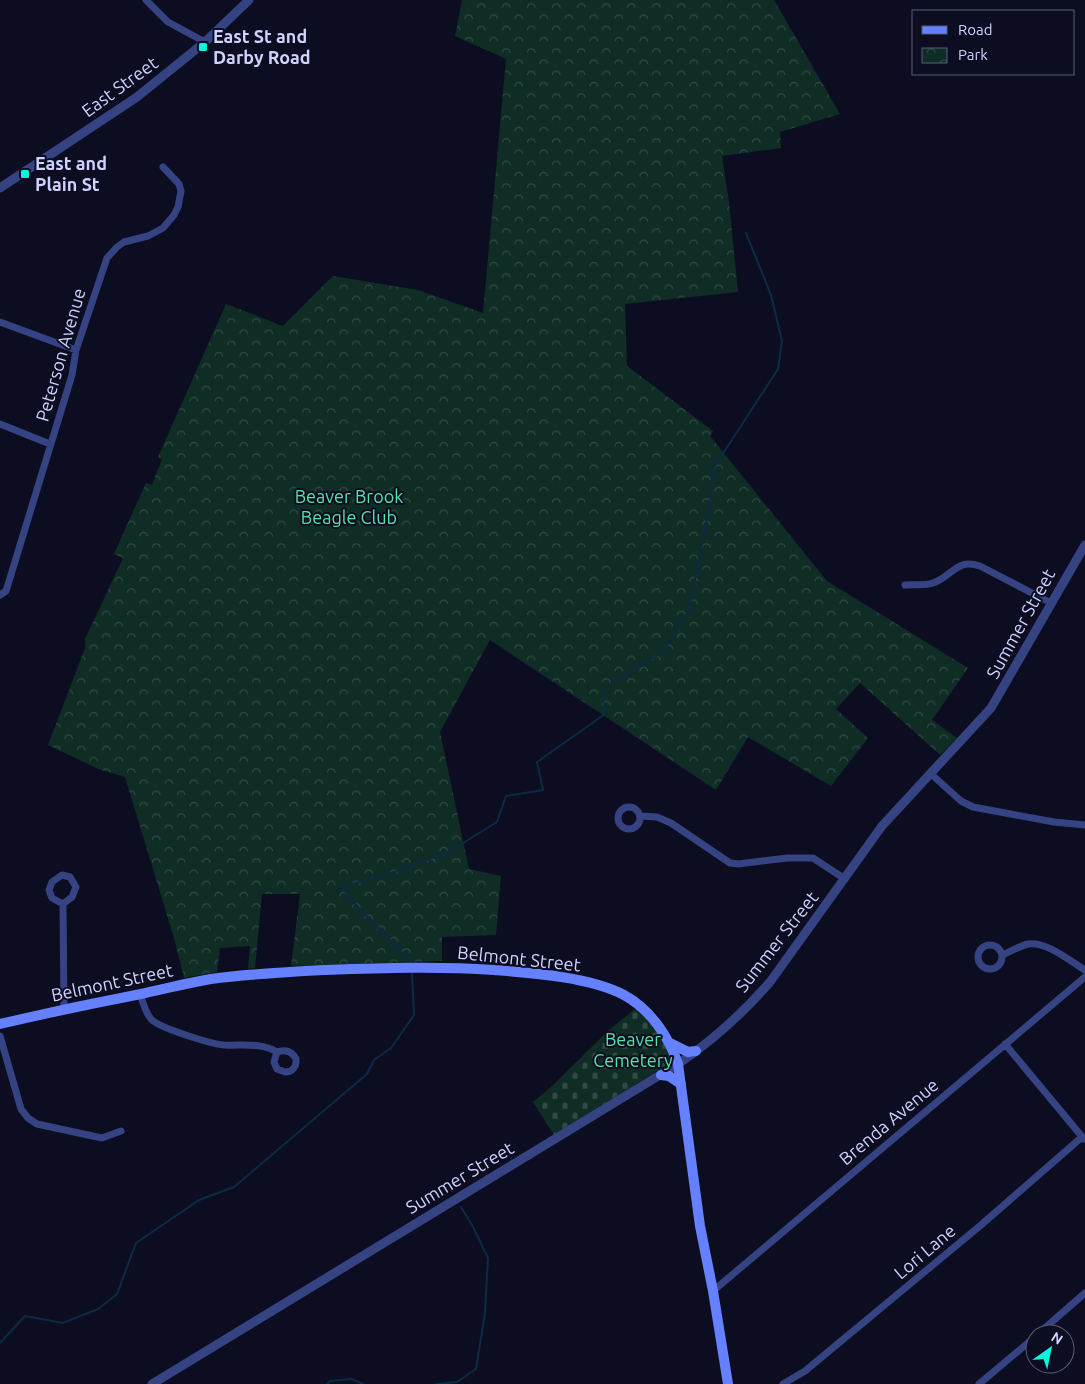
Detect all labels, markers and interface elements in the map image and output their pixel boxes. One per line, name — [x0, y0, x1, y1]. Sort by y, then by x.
legend — [912, 10, 1075, 75]
text: Road — [958, 21, 993, 38]
place label: East St and Darby Road — [213, 26, 311, 67]
marker: East St and Darby Road — [197, 41, 209, 53]
text: Park — [958, 46, 988, 63]
street label: East Street — [78, 52, 161, 120]
place label: East and Plain St — [35, 153, 107, 194]
marker: East and Plain St — [19, 168, 31, 180]
street label: Peterson Avenue — [31, 286, 89, 424]
park label: Beaver Brook Beagle Club — [295, 486, 403, 527]
street label: Summer Street — [982, 565, 1058, 682]
street label: Summer Street — [731, 887, 822, 996]
street label: Belmont Street — [456, 942, 582, 974]
street label: Belmont Street — [49, 959, 174, 1005]
park label: Beaver Cemetery — [593, 1029, 673, 1070]
street label: Brenda Avenue — [835, 1074, 942, 1168]
street label: Summer Street — [402, 1137, 517, 1217]
street label: Lori Lane — [890, 1220, 959, 1283]
north arrow — [1025, 1324, 1075, 1374]
text: N — [1048, 1329, 1066, 1348]

